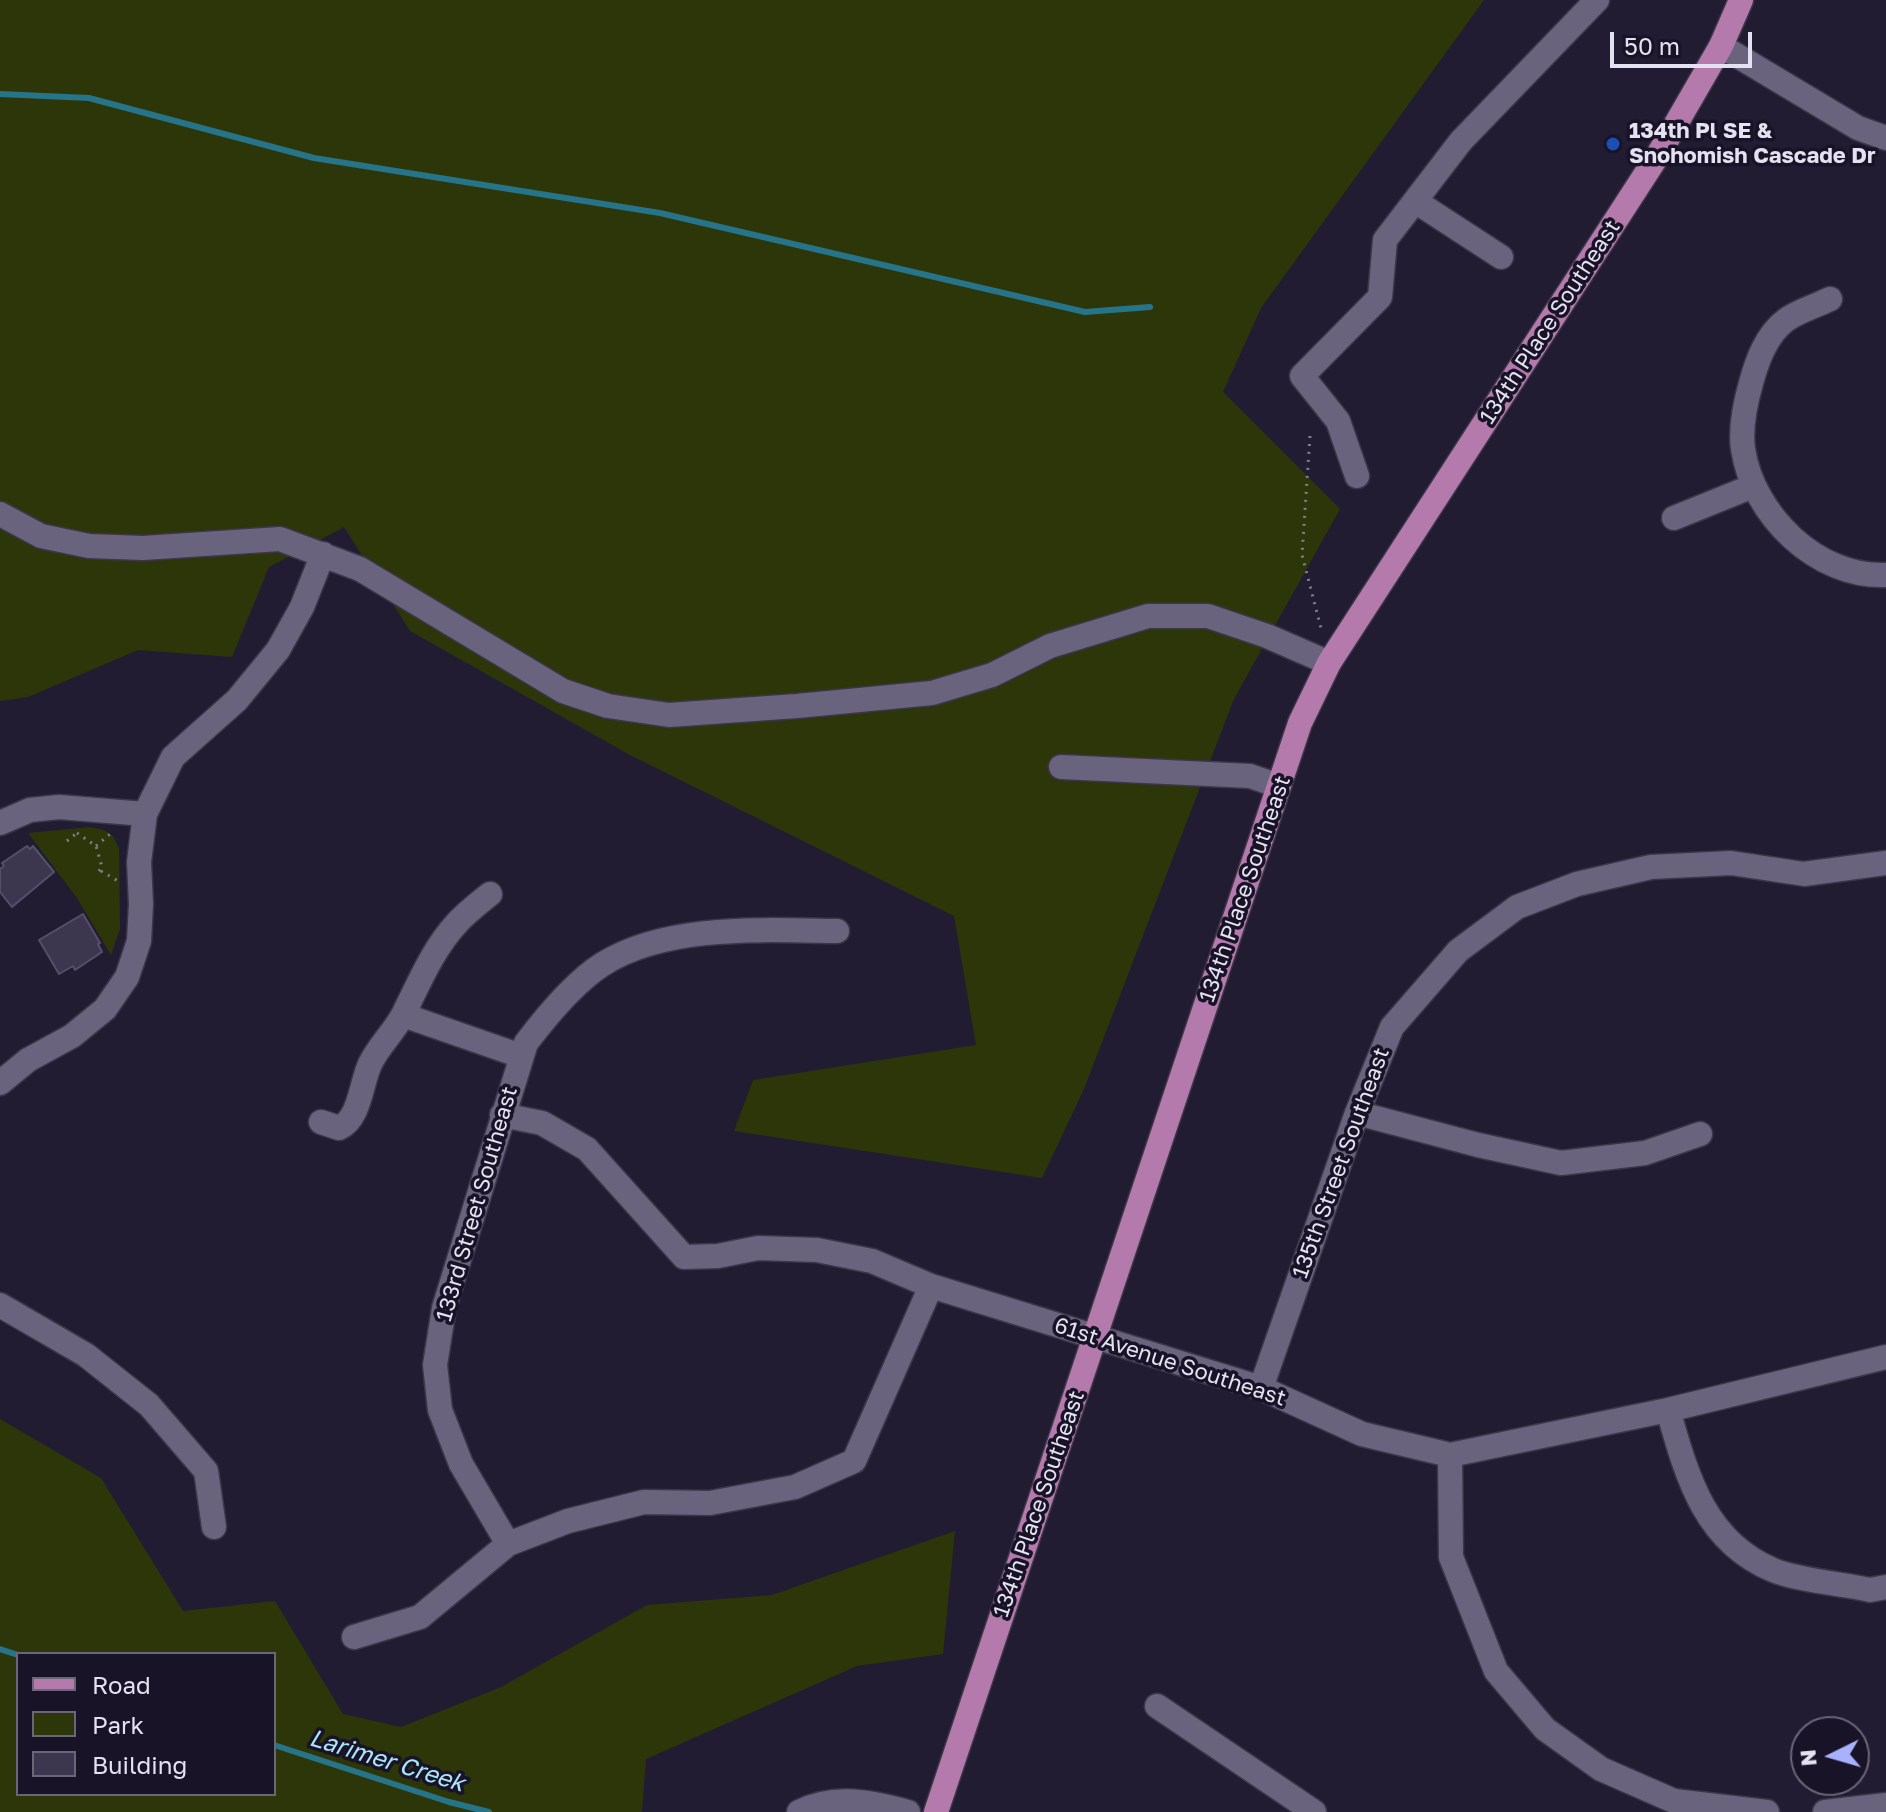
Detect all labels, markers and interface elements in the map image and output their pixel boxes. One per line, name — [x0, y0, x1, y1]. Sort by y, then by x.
scale bar — [1614, 16, 1756, 66]
text: 50 m — [1624, 31, 1680, 60]
place label: 134th Pl SE & Snohomish Cascade Dr — [1629, 118, 1876, 170]
marker: 134th Pl SE & Snohomish Cascade Dr — [1604, 135, 1622, 153]
street label: 134th Place Southeast — [1474, 215, 1626, 429]
street label: 134th Place Southeast — [1194, 772, 1296, 1006]
street label: 135th Street Southeast — [1287, 1044, 1395, 1282]
street label: 133rd Street Southeast — [431, 1084, 523, 1324]
street label: 61st Avenue Southeast — [1051, 1312, 1289, 1412]
street label: 134th Place Southeast — [988, 1387, 1090, 1621]
legend — [16, 1652, 276, 1796]
text: Road — [92, 1670, 151, 1699]
text: Park — [92, 1710, 144, 1739]
north arrow — [1790, 1716, 1870, 1796]
water label: Larimer Creek — [306, 1724, 468, 1798]
text: N — [1793, 1748, 1822, 1767]
text: Building — [92, 1750, 187, 1779]

